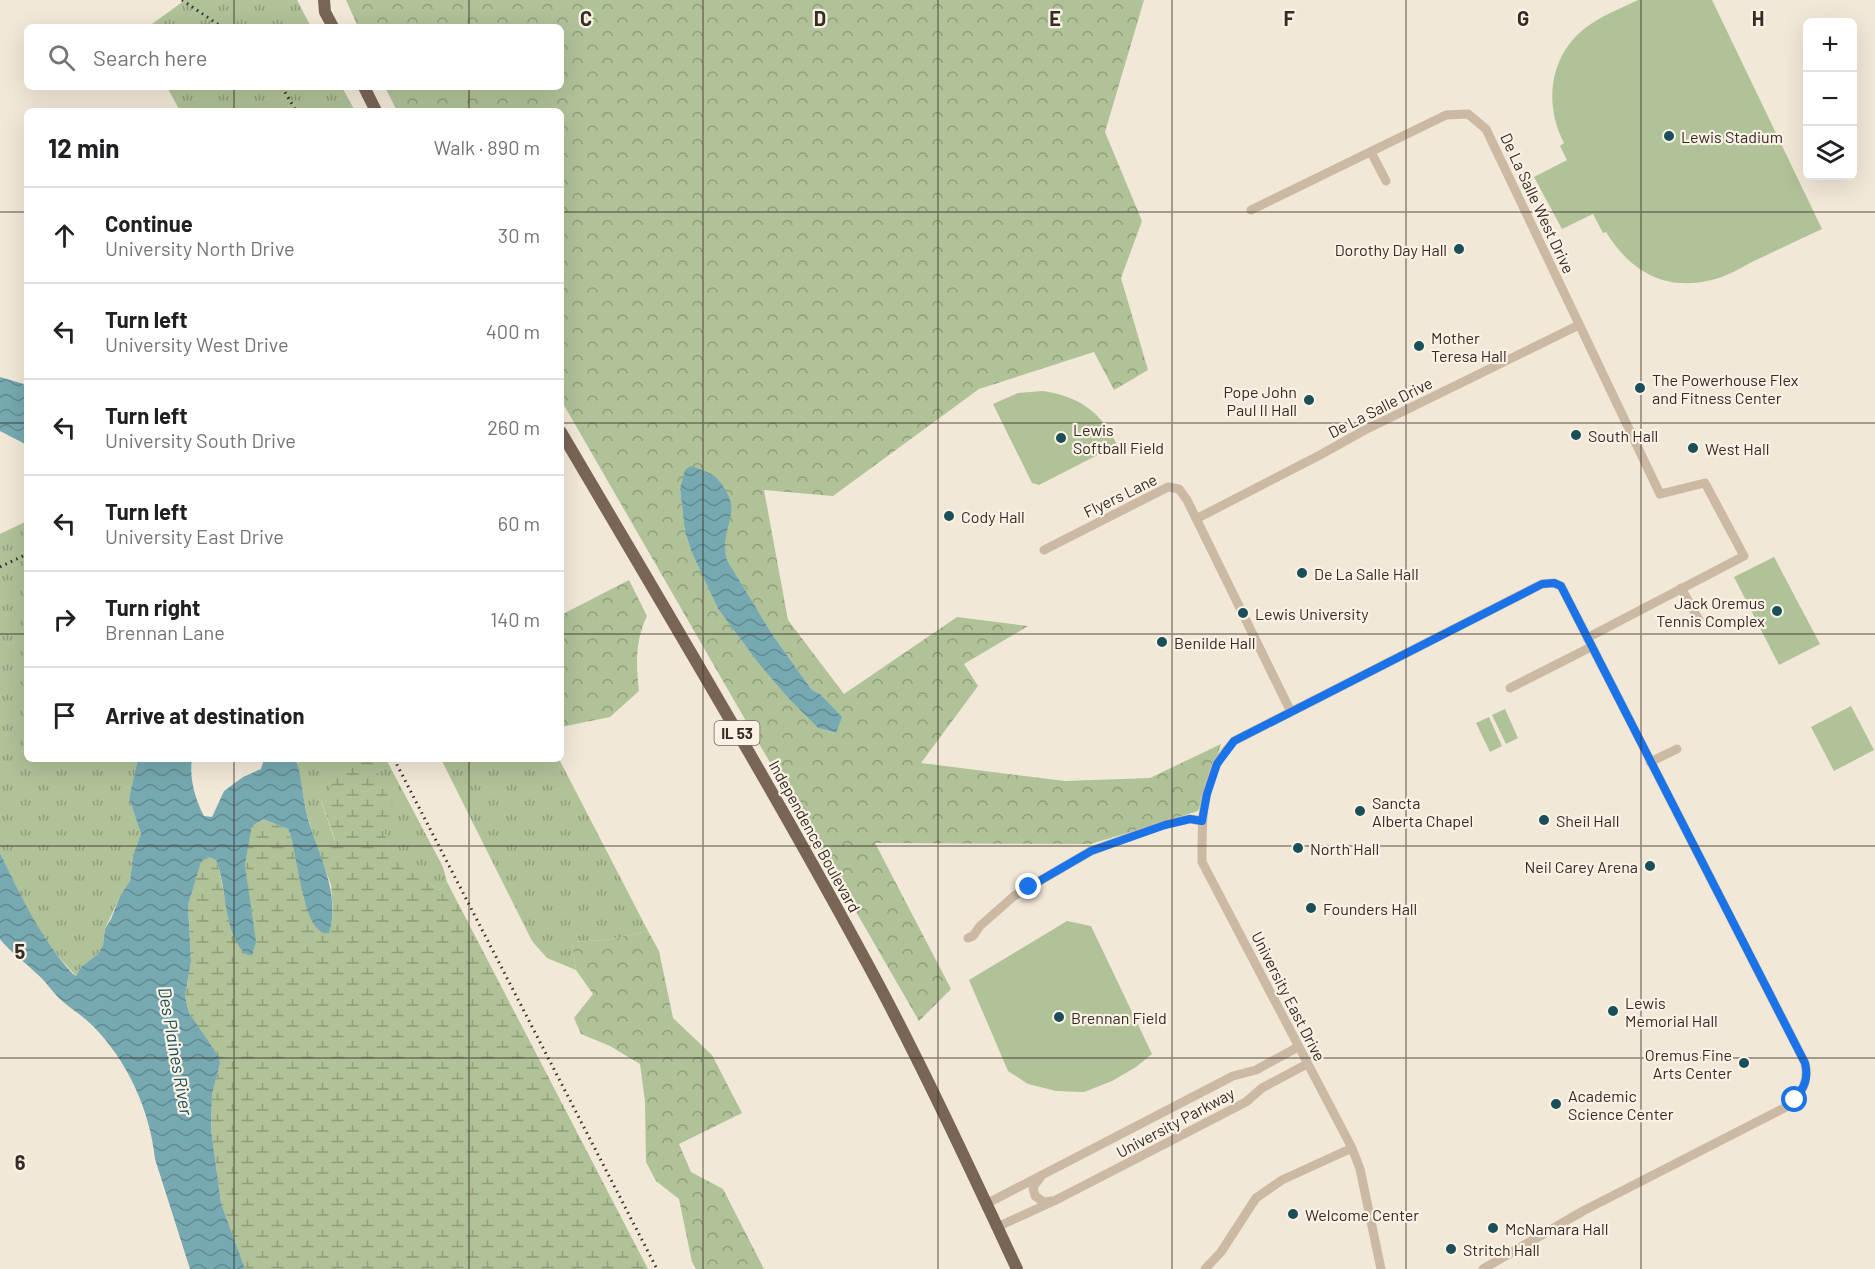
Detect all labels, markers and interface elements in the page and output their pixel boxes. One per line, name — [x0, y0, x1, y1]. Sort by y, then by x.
text: C — [580, 6, 592, 30]
text: D — [814, 6, 826, 30]
text: E — [1049, 6, 1061, 30]
text: F — [1283, 6, 1295, 30]
text: G — [1517, 6, 1529, 30]
text: H — [1752, 6, 1764, 30]
map controls — [1803, 18, 1857, 180]
button: + — [1803, 18, 1857, 72]
search box — [24, 24, 564, 90]
icon: search — [45, 41, 78, 74]
text: Search here — [93, 44, 207, 70]
button: − — [1803, 72, 1857, 126]
button: layers — [1803, 126, 1857, 180]
place label: Lewis Stadium — [1681, 127, 1783, 146]
marker: Lewis Stadium — [1662, 129, 1676, 143]
street label: De La Salle West Drive — [1497, 130, 1579, 276]
text: 12 min — [48, 132, 120, 163]
text: Walk · 890 m — [434, 135, 540, 159]
text: Continue — [105, 210, 193, 236]
icon: ahead — [48, 219, 81, 252]
text: 30 m — [498, 223, 540, 247]
text: University North Drive — [105, 236, 295, 260]
place label: Dorothy Day Hall — [1335, 240, 1447, 259]
marker: Dorothy Day Hall — [1452, 242, 1466, 256]
text: Turn left — [105, 306, 188, 332]
icon: left — [48, 315, 81, 348]
text: 400 m — [486, 319, 540, 343]
place label: Mother Teresa Hall — [1431, 328, 1507, 365]
text: University West Drive — [105, 332, 289, 356]
marker: Mother Teresa Hall — [1412, 339, 1426, 353]
place label: The Powerhouse Flex and Fitness Center — [1652, 370, 1799, 407]
street label: De La Salle Drive — [1325, 373, 1435, 441]
marker: The Powerhouse Flex and Fitness Center — [1633, 381, 1647, 395]
place label: Pope John Paul II Hall — [1223, 382, 1297, 419]
marker: Pope John Paul II Hall — [1302, 393, 1316, 407]
text: Turn left — [105, 402, 188, 428]
icon: left — [48, 411, 81, 444]
text: 260 m — [487, 415, 540, 439]
place label: Lewis Softball Field — [1073, 420, 1164, 457]
place label: South Hall — [1588, 426, 1658, 445]
text: University South Drive — [105, 428, 296, 452]
marker: South Hall — [1569, 428, 1583, 442]
marker: Lewis Softball Field — [1054, 431, 1068, 445]
place label: West Hall — [1705, 439, 1769, 458]
marker: West Hall — [1686, 441, 1700, 455]
street label: Flyers Lane — [1080, 469, 1160, 521]
text: Turn left — [105, 498, 188, 524]
icon: left — [48, 507, 81, 540]
place label: Cody Hall — [961, 507, 1025, 526]
marker: Cody Hall — [942, 509, 956, 523]
text: 60 m — [498, 511, 540, 535]
text: University East Drive — [105, 524, 284, 548]
place label: De La Salle Hall — [1314, 564, 1419, 583]
marker: De La Salle Hall — [1295, 566, 1309, 580]
place label: Jack Oremus Tennis Complex — [1656, 593, 1765, 630]
text: Turn right — [105, 594, 200, 620]
icon: right — [48, 603, 81, 636]
place label: Lewis University — [1255, 604, 1369, 623]
marker: Jack Oremus Tennis Complex — [1770, 604, 1784, 618]
marker: Lewis University — [1236, 606, 1250, 620]
text: 140 m — [490, 607, 540, 631]
text: Brennan Lane — [105, 620, 225, 644]
place label: Benilde Hall — [1174, 633, 1255, 652]
marker: Benilde Hall — [1155, 635, 1169, 649]
icon: arrive — [48, 699, 81, 732]
text: Arrive at destination — [105, 702, 304, 728]
road number: IL 53 — [714, 721, 760, 745]
street label: Independence Boulevard — [765, 757, 865, 915]
place label: Sancta Alberta Chapel — [1372, 793, 1473, 830]
marker: Sancta Alberta Chapel — [1353, 804, 1367, 818]
place label: Sheil Hall — [1556, 811, 1619, 830]
marker: Sheil Hall — [1537, 813, 1551, 827]
place label: North Hall — [1310, 839, 1379, 858]
marker: North Hall — [1291, 841, 1305, 855]
place label: Neil Carey Arena — [1524, 857, 1638, 876]
marker: Neil Carey Arena — [1643, 859, 1657, 873]
route end — [1015, 873, 1041, 899]
place label: Founders Hall — [1323, 899, 1417, 918]
marker: Founders Hall — [1304, 901, 1318, 915]
street label: University East Drive — [1248, 928, 1330, 1064]
text: 5 — [15, 939, 26, 963]
water label: Des Plaines River — [154, 985, 198, 1117]
place label: Lewis Memorial Hall — [1625, 993, 1718, 1030]
marker: Lewis Memorial Hall — [1606, 1004, 1620, 1018]
place label: Brennan Field — [1071, 1008, 1167, 1027]
marker: Brennan Field — [1052, 1010, 1066, 1024]
place label: Oremus Fine Arts Center — [1645, 1045, 1732, 1082]
marker: Oremus Fine Arts Center — [1737, 1056, 1751, 1070]
street label: University Parkway — [1113, 1083, 1238, 1161]
place label: Academic Science Center — [1568, 1086, 1674, 1123]
route start — [1781, 1086, 1807, 1112]
marker: Academic Science Center — [1549, 1097, 1563, 1111]
text: 6 — [15, 1150, 26, 1174]
place label: Welcome Center — [1305, 1205, 1419, 1224]
marker: Welcome Center — [1286, 1207, 1300, 1221]
place label: McNamara Hall — [1505, 1219, 1608, 1238]
marker: McNamara Hall — [1486, 1221, 1500, 1235]
place label: Stritch Hall — [1463, 1240, 1540, 1259]
marker: Stritch Hall — [1444, 1242, 1458, 1256]

